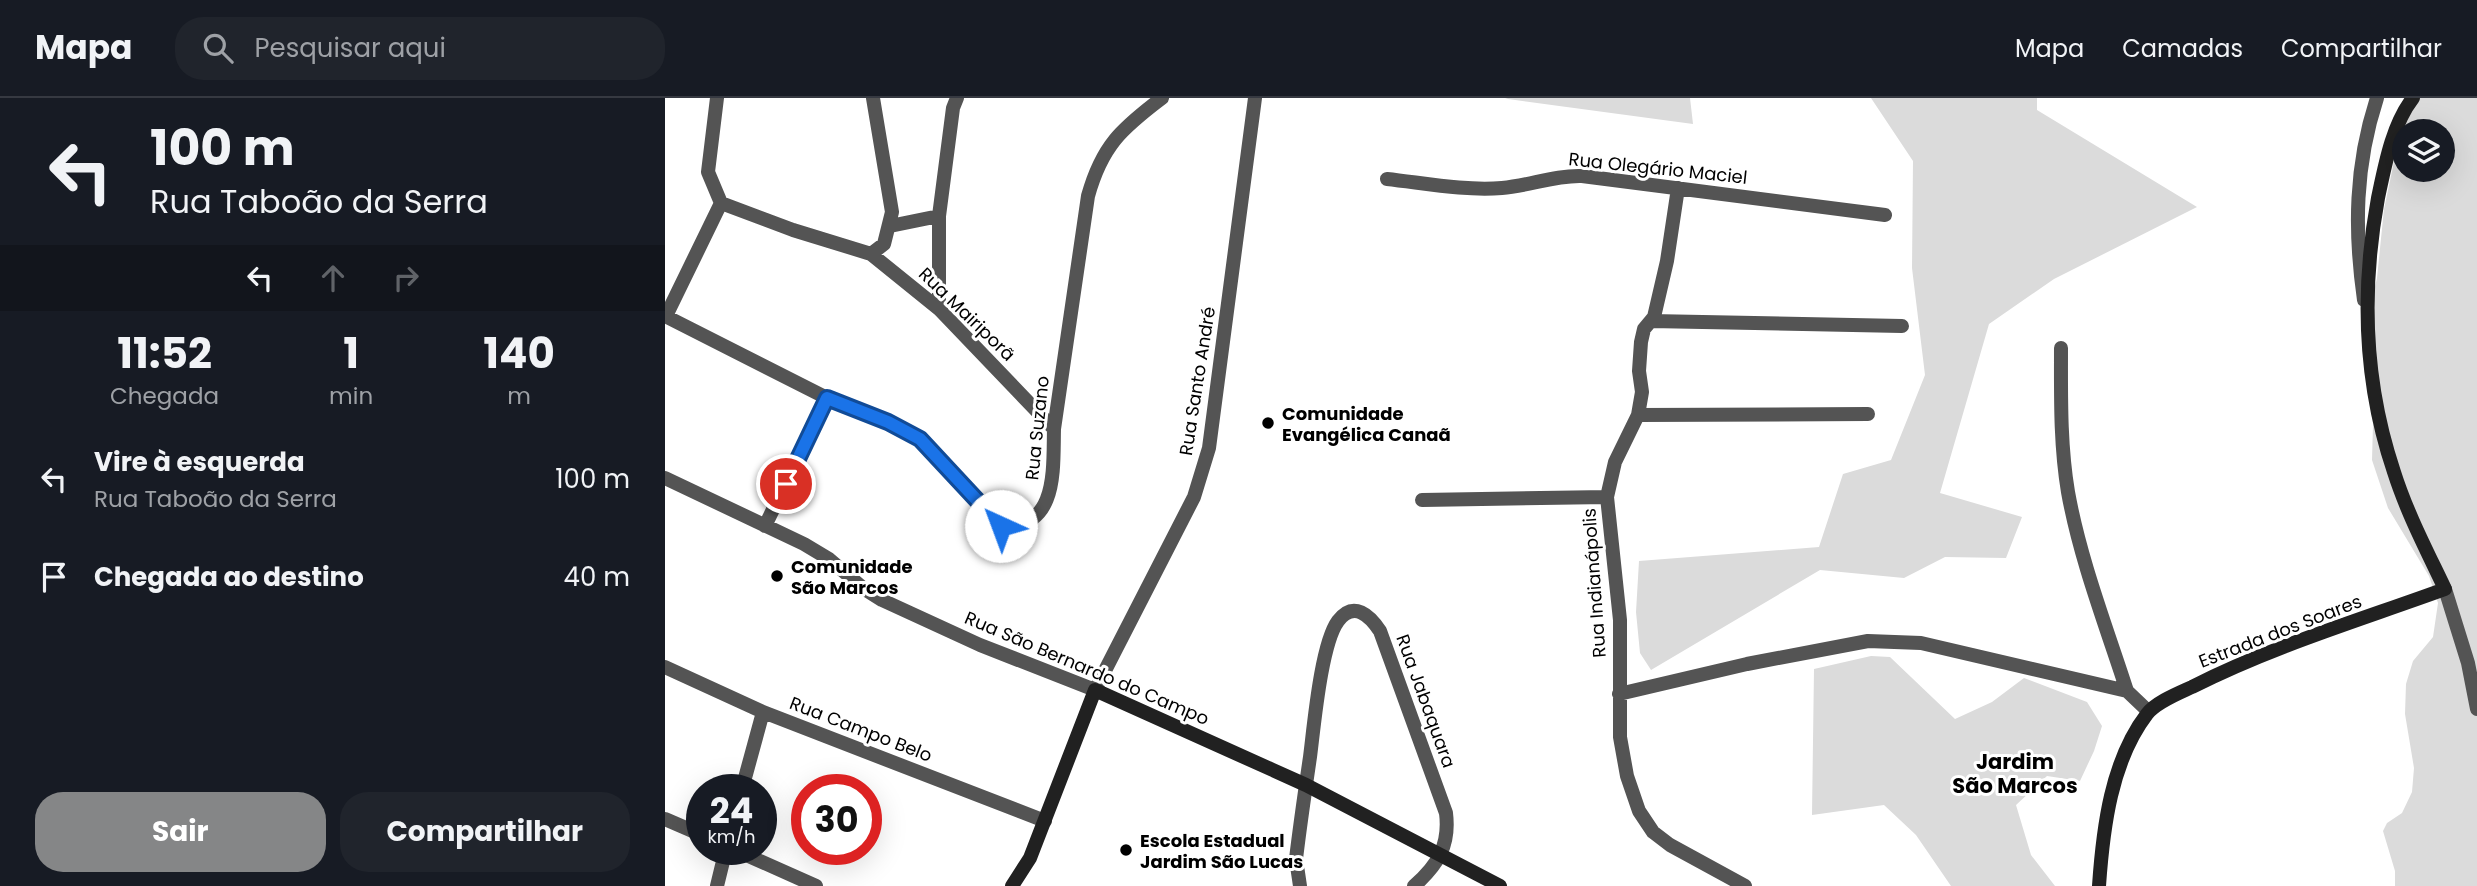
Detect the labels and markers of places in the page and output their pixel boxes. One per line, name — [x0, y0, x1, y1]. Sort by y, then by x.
place label: Comunidade Evangélica Canaã — [1282, 401, 1451, 447]
marker: Comunidade Evangélica Canaã — [1260, 415, 1276, 431]
pin — [756, 454, 816, 514]
place label: Comunidade São Marcos — [791, 554, 913, 600]
marker: Comunidade São Marcos — [769, 568, 785, 584]
place label: Escola Estadual Jardim São Lucas — [1140, 828, 1303, 874]
marker: Escola Estadual Jardim São Lucas — [1118, 842, 1134, 858]

